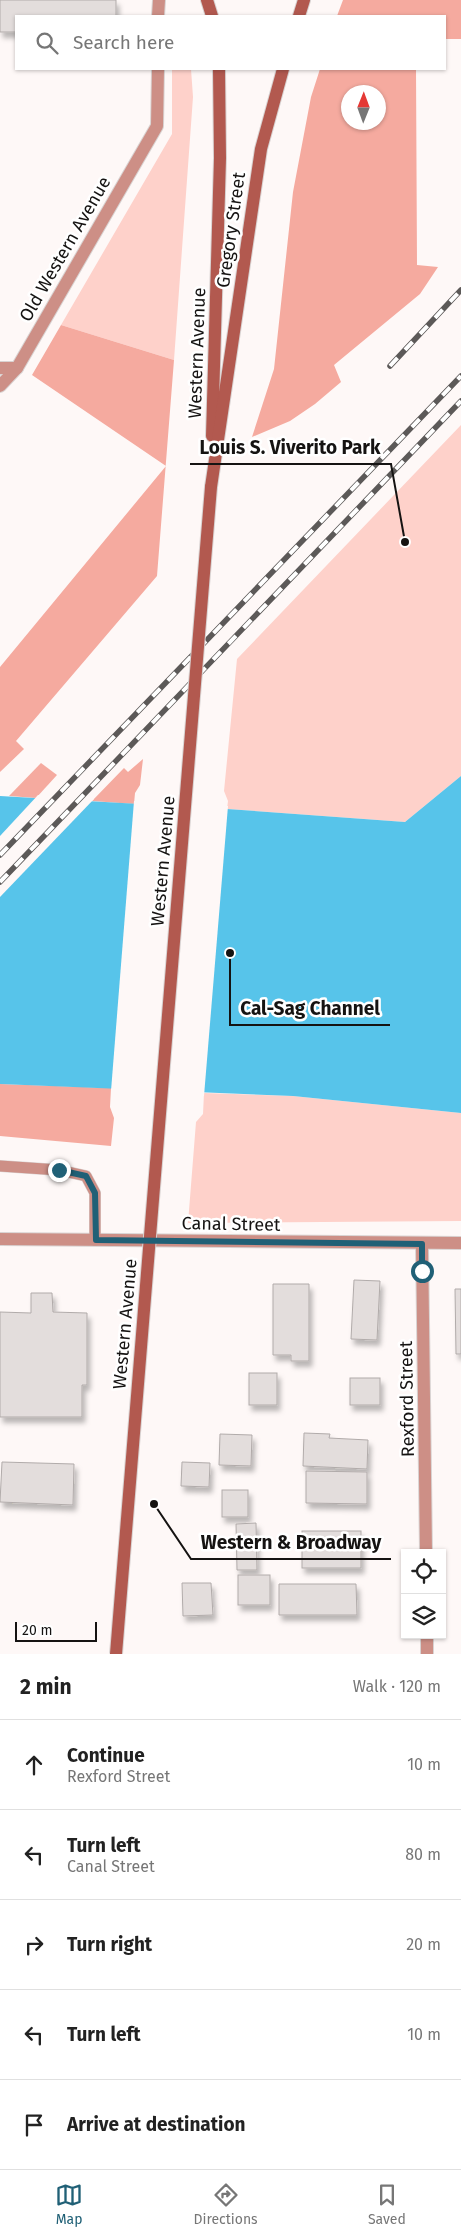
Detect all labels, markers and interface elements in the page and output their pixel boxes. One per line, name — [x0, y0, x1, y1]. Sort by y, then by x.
search box — [15, 15, 446, 70]
icon: search — [33, 29, 61, 57]
text: Search here — [73, 31, 174, 54]
north arrow — [341, 85, 386, 130]
street label: Gregory Street — [212, 170, 250, 289]
street label: Old Western Avenue — [14, 172, 116, 326]
street label: Western Avenue — [184, 287, 210, 419]
callout: Louis S. Viverito Park — [190, 430, 391, 464]
text: Louis S. Viverito Park — [200, 436, 381, 459]
street label: Western Avenue — [146, 795, 180, 927]
callout: Cal-Sag Channel — [230, 991, 390, 1025]
text: Cal-Sag Channel — [240, 997, 380, 1020]
route end — [48, 1159, 71, 1182]
street label: Canal Street — [181, 1212, 281, 1236]
street label: Western Avenue — [108, 1258, 142, 1390]
route start — [411, 1260, 434, 1283]
street label: Rexford Street — [395, 1340, 419, 1457]
callout: Western & Broadway — [191, 1525, 391, 1559]
text: Western & Broadway — [201, 1531, 381, 1554]
map controls — [401, 1549, 446, 1639]
button: locate — [401, 1549, 446, 1594]
button: layers — [401, 1594, 446, 1639]
scale bar — [15, 1619, 98, 1642]
text: 20 m — [22, 1622, 52, 1639]
text: 2 min — [20, 1674, 72, 1700]
text: Walk · 120 m — [353, 1677, 441, 1696]
text: Continue — [67, 1744, 145, 1767]
icon: ahead — [20, 1751, 48, 1779]
text: 10 m — [407, 1755, 441, 1774]
text: Rexford Street — [67, 1767, 170, 1786]
text: Turn left — [67, 1834, 141, 1857]
icon: left — [20, 1841, 48, 1869]
text: 80 m — [405, 1845, 441, 1864]
text: Canal Street — [67, 1857, 155, 1876]
icon: right — [20, 1931, 48, 1959]
text: Turn right — [67, 1933, 152, 1956]
text: 20 m — [406, 1935, 441, 1954]
icon: left — [20, 2021, 48, 2049]
text: Turn left — [67, 2023, 141, 2046]
text: 10 m — [407, 2025, 441, 2044]
icon: arrive — [20, 2111, 48, 2139]
text: Arrive at destination — [67, 2113, 246, 2136]
tab: Map — [55, 2181, 83, 2228]
tab: Directions — [193, 2181, 258, 2228]
tab: Saved — [368, 2181, 406, 2228]

